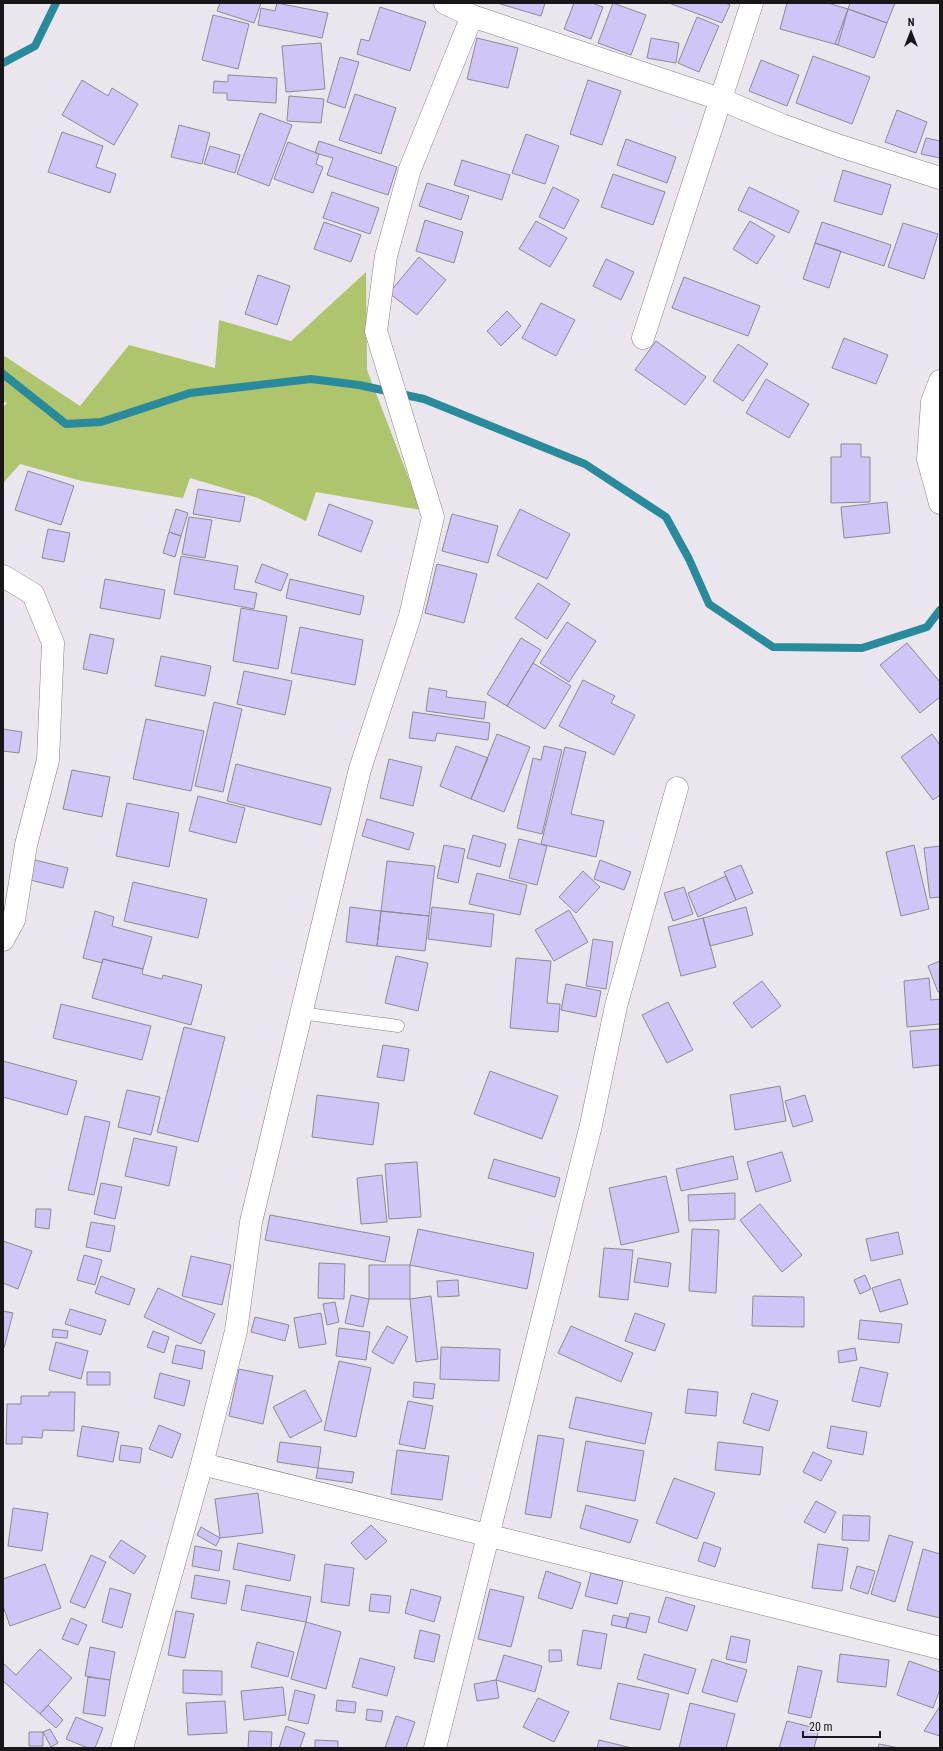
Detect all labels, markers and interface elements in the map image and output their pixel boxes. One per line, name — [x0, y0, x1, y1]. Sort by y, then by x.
north arrow — [891, 12, 931, 52]
text: N — [908, 16, 915, 29]
scale bar — [803, 1713, 880, 1739]
text: 20 m — [809, 1720, 833, 1734]

